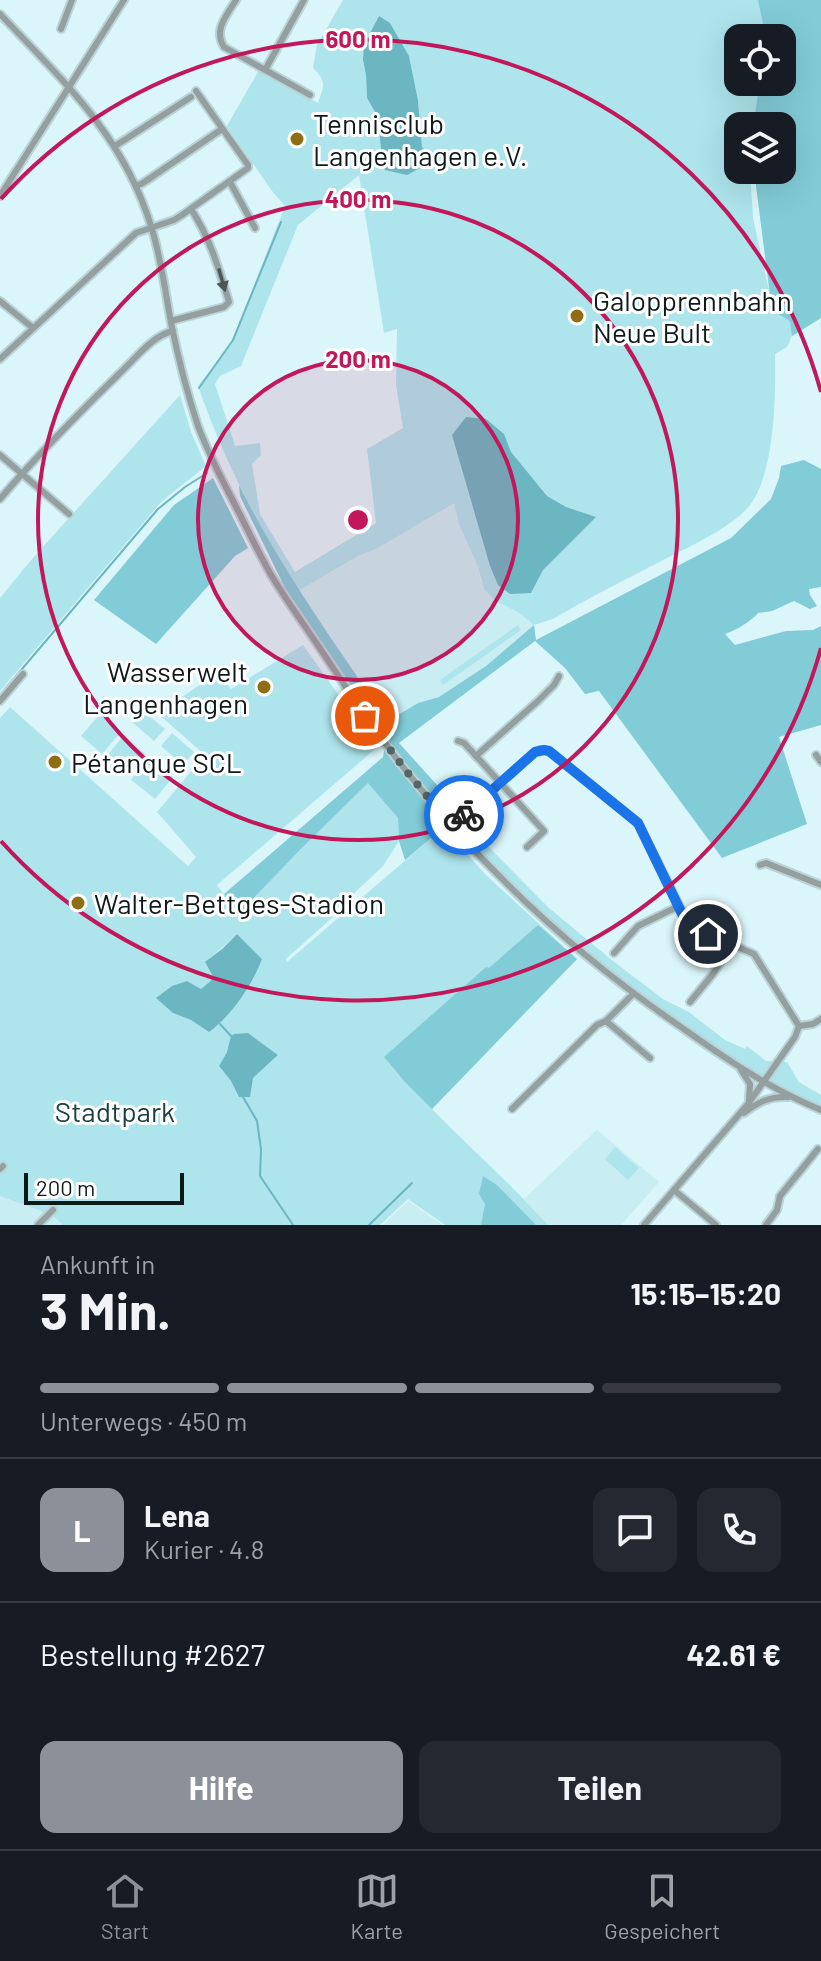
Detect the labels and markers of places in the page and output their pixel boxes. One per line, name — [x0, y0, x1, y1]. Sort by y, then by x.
place label: Tennisclub Langenhagen e.V. — [313, 106, 528, 172]
marker: Tennisclub Langenhagen e.V. — [288, 130, 306, 148]
place label: Galopprennbahn Neue Bult — [593, 283, 792, 349]
marker: Galopprennbahn Neue Bult — [568, 307, 586, 325]
centre of rings — [344, 506, 372, 534]
place label: Wasserwelt Langenhagen — [83, 654, 248, 720]
marker: Wasserwelt Langenhagen — [255, 678, 273, 696]
pin — [331, 682, 399, 750]
place label: Pétanque SCL — [71, 745, 242, 779]
marker: Pétanque SCL — [46, 753, 64, 771]
place label: Walter-Bettges-Stadion — [94, 886, 384, 920]
marker: Walter-Bettges-Stadion — [69, 894, 87, 912]
pin — [674, 900, 742, 968]

